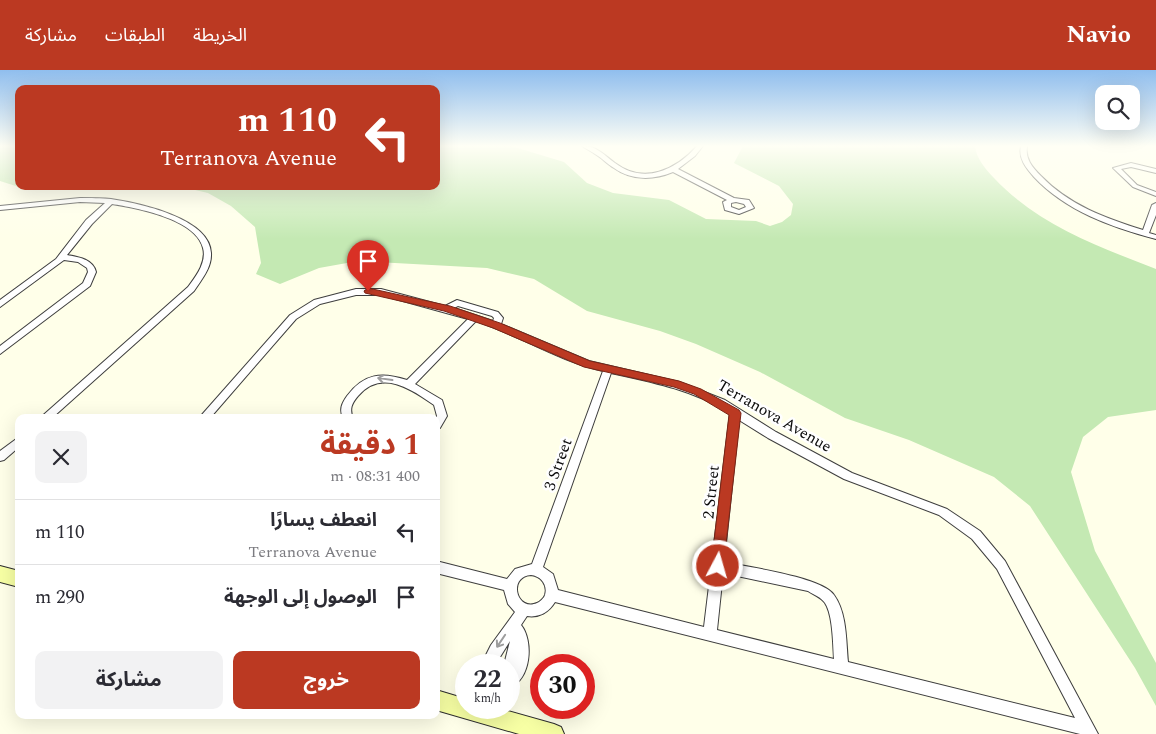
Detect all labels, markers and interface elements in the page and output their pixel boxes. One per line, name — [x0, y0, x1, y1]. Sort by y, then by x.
text: Navio — [1066, 17, 1131, 53]
text: مشاركة — [25, 22, 77, 49]
text: الطبقات — [105, 22, 165, 49]
text: الخريطة — [193, 22, 247, 49]
map controls — [1095, 85, 1140, 130]
button: search — [1095, 85, 1140, 130]
text: 110 m — [238, 94, 337, 147]
icon: left — [355, 105, 420, 170]
text: Terranova Avenue — [160, 142, 337, 175]
pin — [347, 240, 389, 291]
icon: arrive — [354, 247, 382, 275]
street label: Terranova Avenue — [713, 373, 836, 458]
one-way arrow — [378, 374, 394, 384]
text: 1 دقيقة — [320, 422, 420, 468]
button: close — [35, 431, 87, 483]
street label: 3 Street — [537, 435, 579, 494]
text: 400 m · 08:31 — [330, 464, 420, 488]
street label: 2 Street — [696, 464, 726, 520]
text: انعطف يسارًا — [270, 506, 377, 535]
text: 110 m — [35, 518, 85, 547]
icon: left — [392, 518, 420, 546]
position arrow — [691, 539, 743, 591]
text: Terranova Avenue — [248, 540, 377, 564]
text: 290 m — [35, 583, 85, 612]
text: الوصول إلى الوجهة — [224, 583, 377, 612]
icon: arrive — [392, 583, 420, 611]
one-way arrow — [495, 634, 505, 648]
button: مشاركة — [35, 651, 223, 709]
button: خروج — [233, 651, 420, 709]
speed limit sign: 30 — [530, 654, 595, 719]
text: 22 — [473, 661, 502, 699]
text: km/h — [474, 689, 501, 708]

